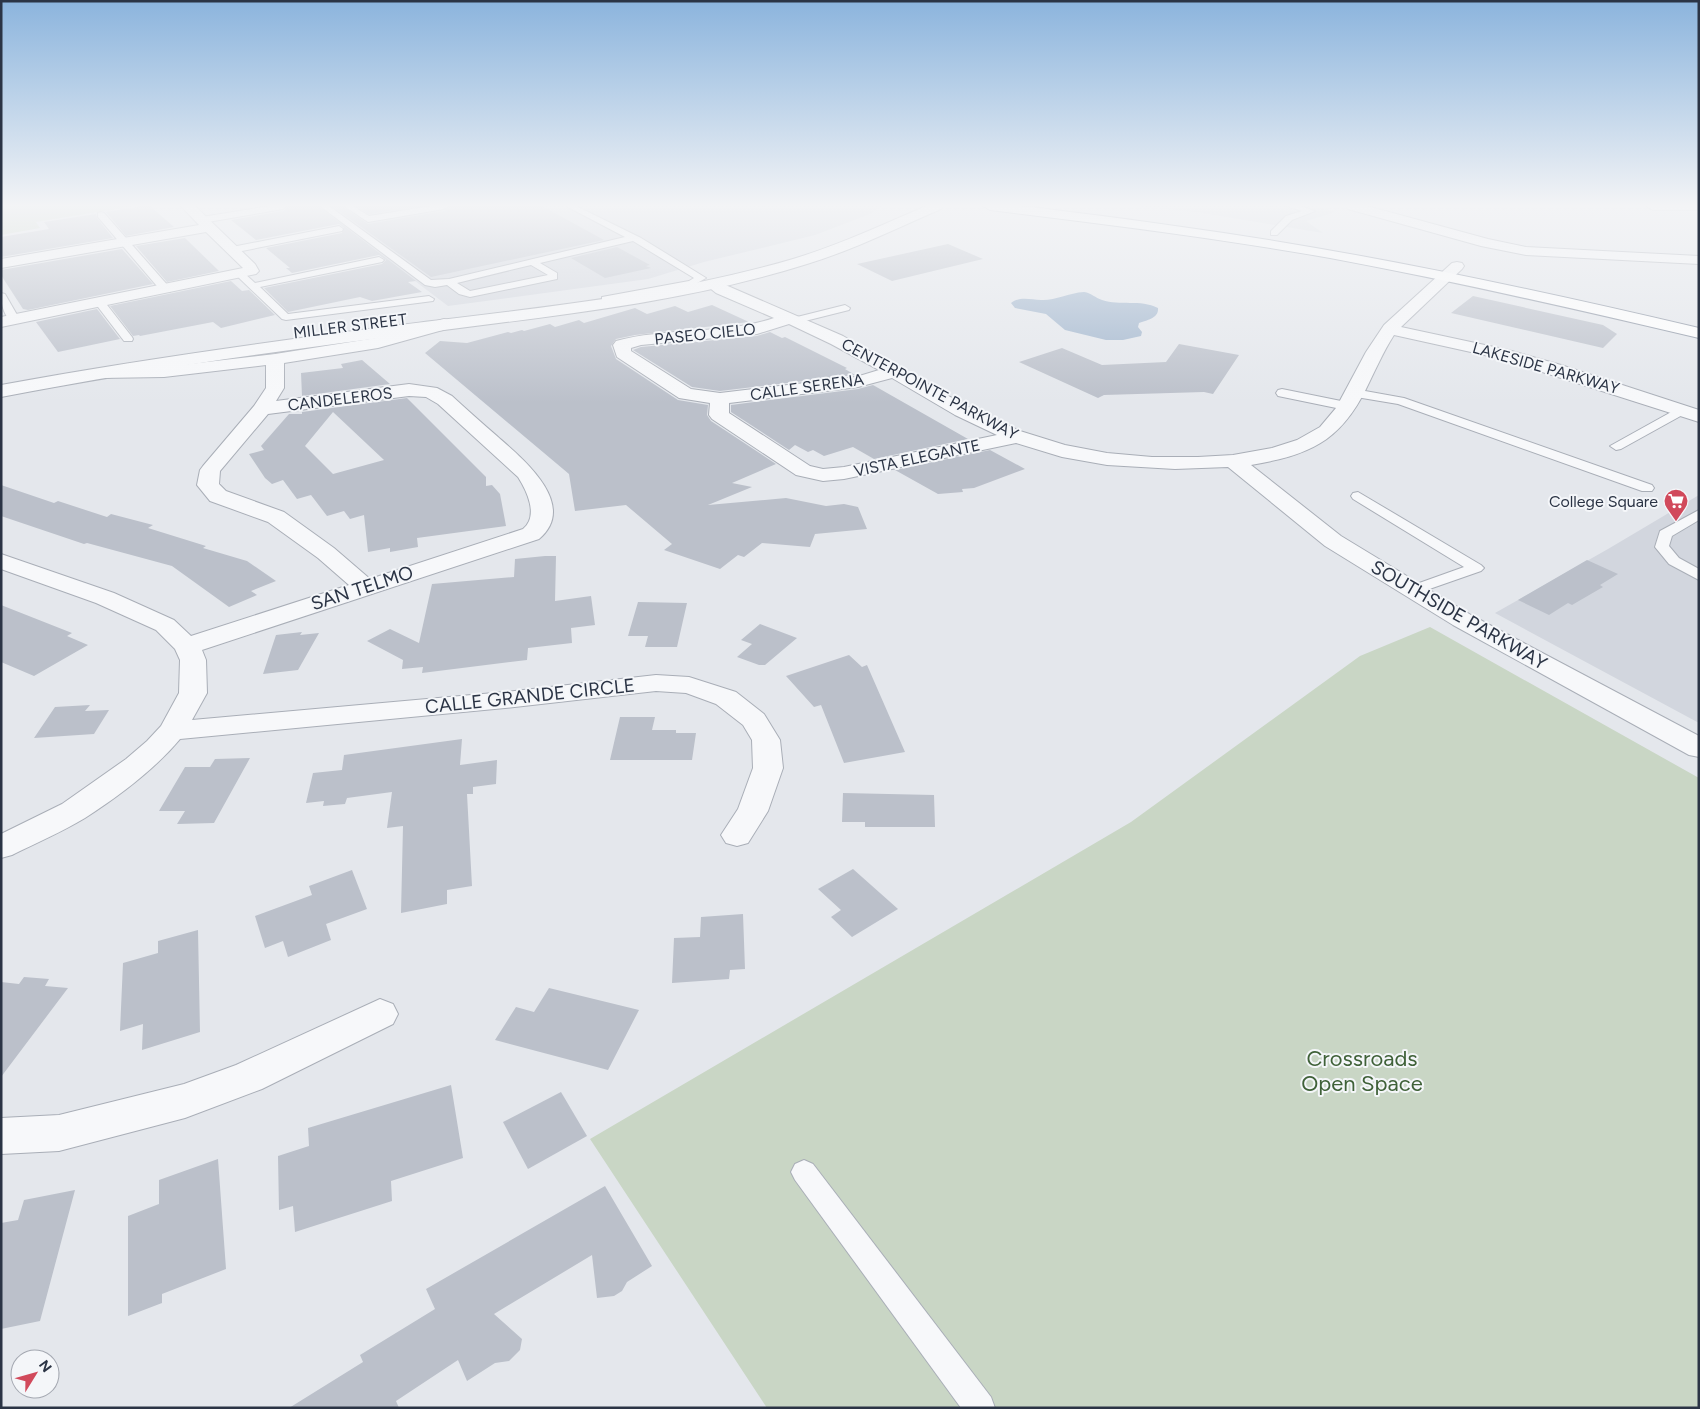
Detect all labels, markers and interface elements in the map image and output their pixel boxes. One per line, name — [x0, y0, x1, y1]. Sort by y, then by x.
street label: MILLER STREET — [292, 310, 408, 342]
street label: PASEO CIELO — [654, 319, 756, 349]
street label: CENTERPOINTE PARKWAY — [838, 334, 1022, 444]
street label: LAKESIDE PARKWAY — [1470, 338, 1622, 398]
street label: CALLE SERENA — [749, 370, 865, 404]
street label: CANDELEROS — [287, 383, 394, 415]
street label: VISTA ELEGANTE — [852, 435, 982, 481]
supermarket icon: College Square — [1663, 488, 1689, 522]
place label: College Square — [1549, 492, 1658, 511]
street label: SOUTHSIDE PARKWAY — [1367, 555, 1552, 675]
street label: SAN TELMO — [308, 561, 416, 615]
street label: CALLE GRANDE CIRCLE — [424, 674, 636, 718]
park label: Crossroads Open Space — [1301, 1045, 1423, 1097]
north arrow — [10, 1349, 60, 1399]
text: N — [35, 1357, 55, 1376]

